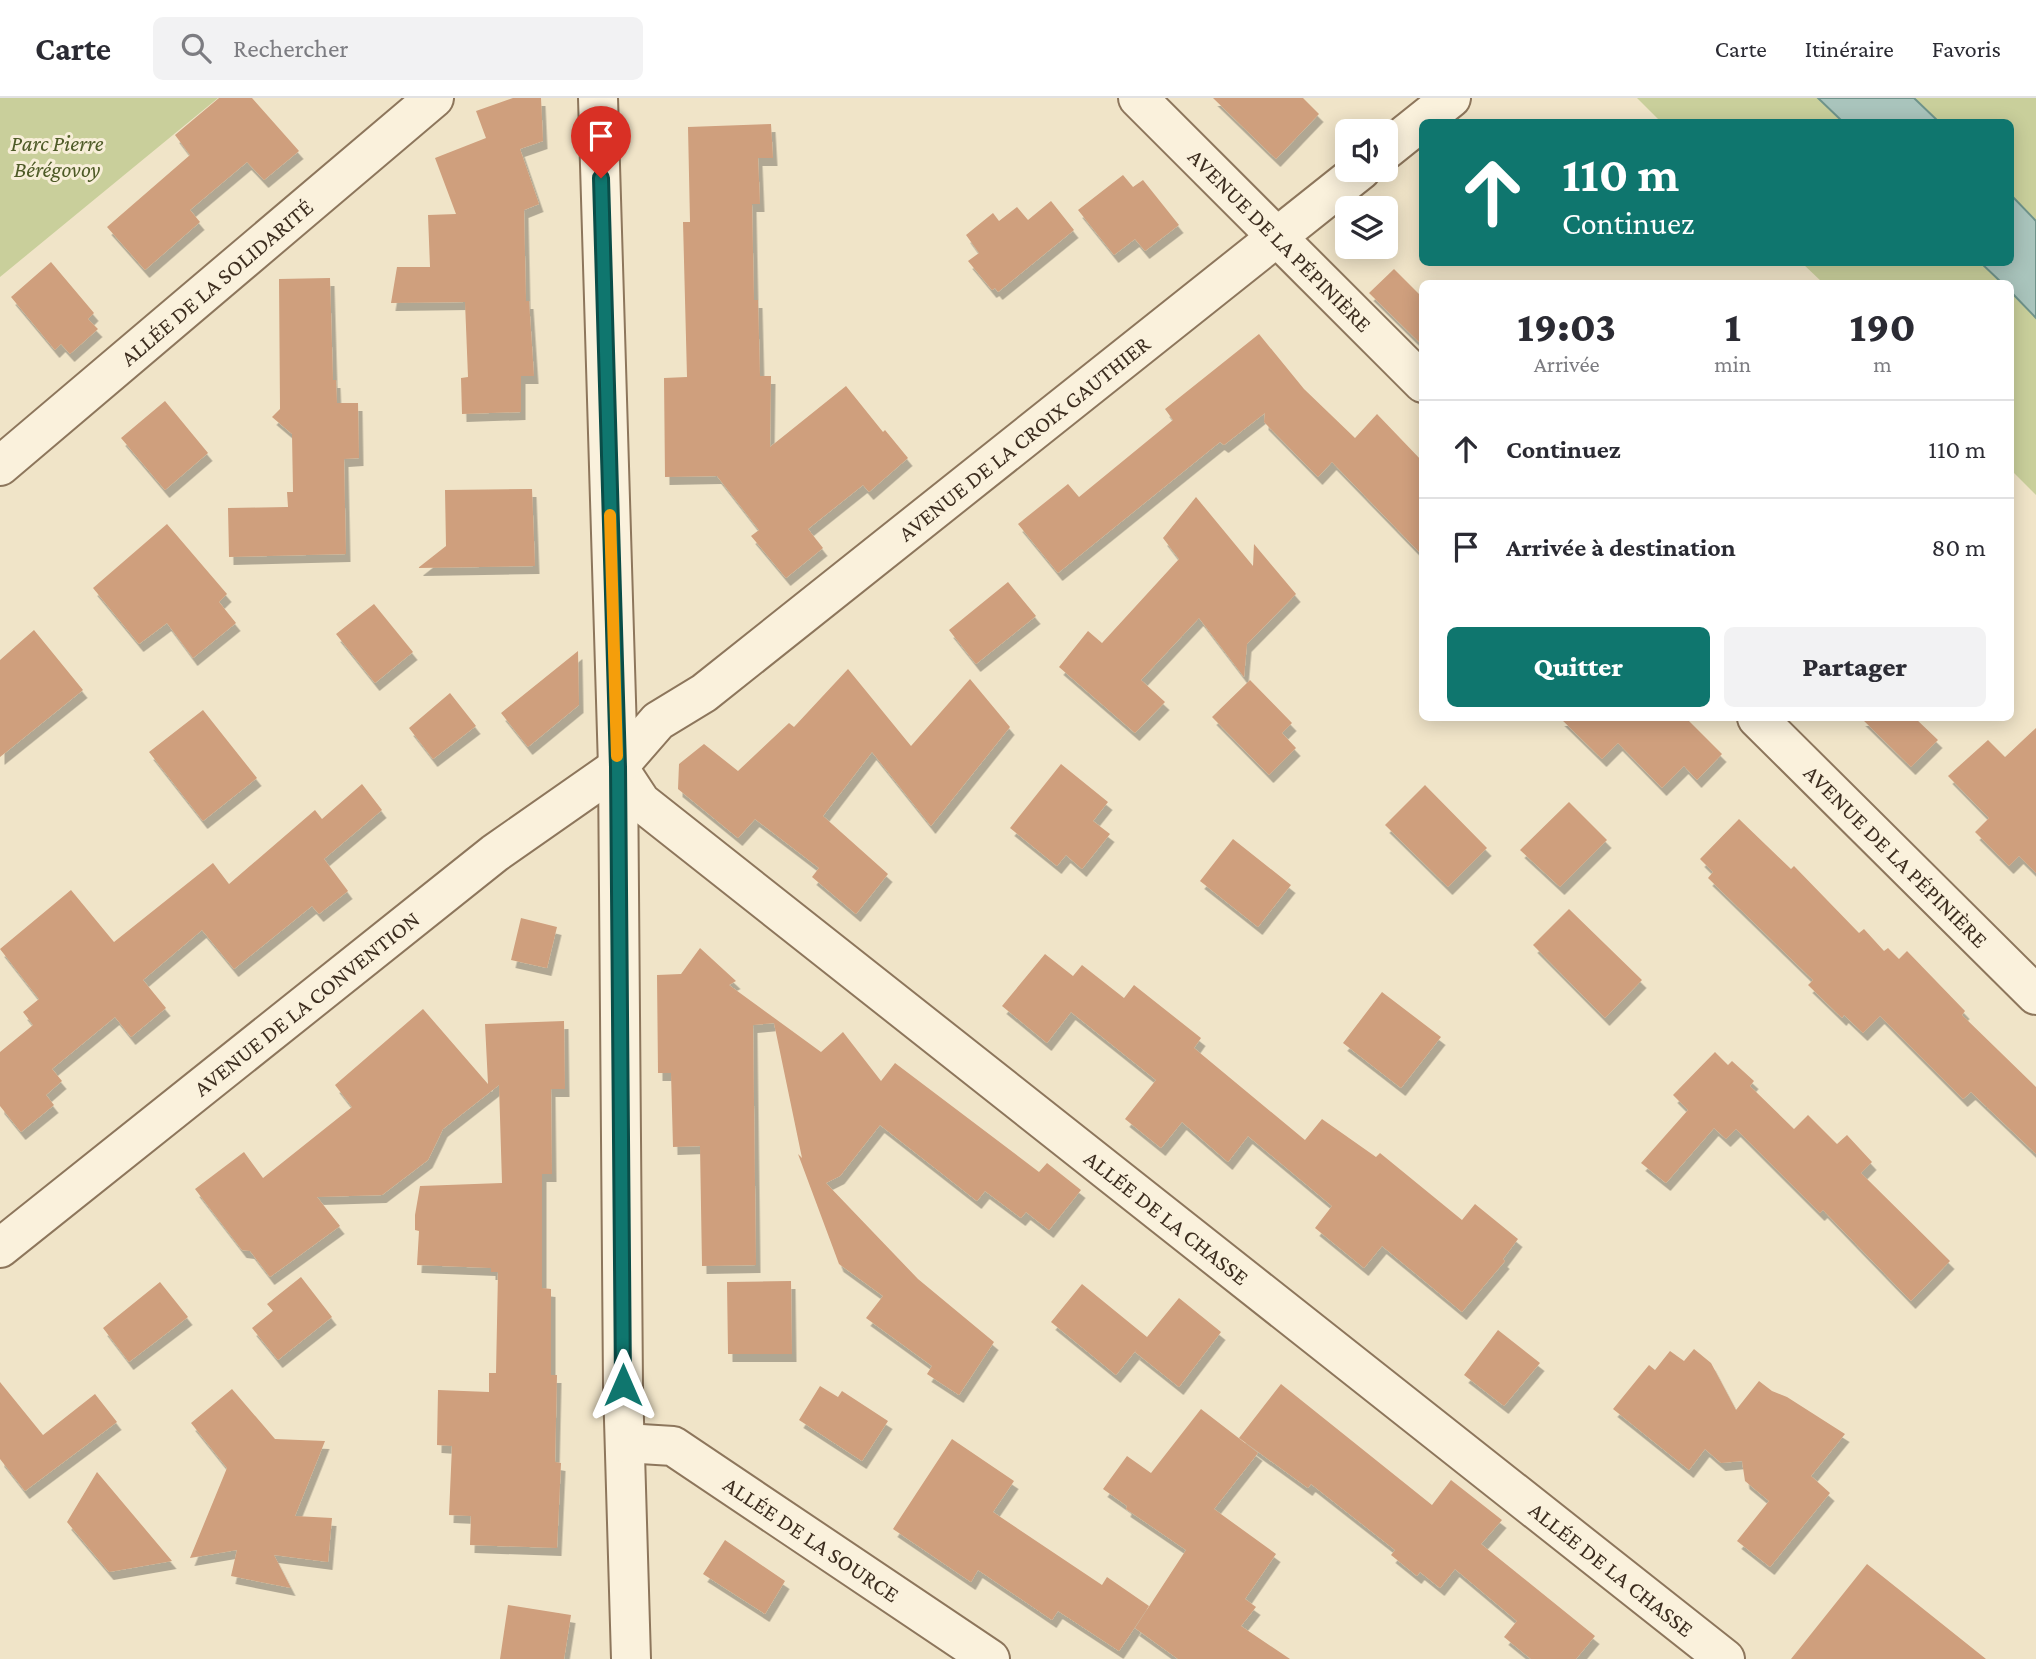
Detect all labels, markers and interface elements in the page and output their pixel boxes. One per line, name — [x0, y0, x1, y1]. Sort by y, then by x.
search box — [153, 17, 643, 80]
icon: search — [177, 29, 215, 67]
text: Carte — [35, 30, 111, 67]
text: Rechercher — [233, 34, 349, 63]
text: Carte — [1715, 35, 1767, 62]
text: Itinéraire — [1805, 35, 1894, 62]
text: Favoris — [1932, 35, 2001, 62]
pin — [571, 106, 631, 178]
icon: arrive — [582, 117, 620, 155]
map controls — [1335, 119, 1398, 259]
button: sound — [1335, 119, 1398, 182]
park label: Parc Pierre Bérégovoy — [11, 130, 104, 182]
street label: AVENUE DE LA PÉPINIÈRE — [1183, 143, 1377, 337]
icon: ahead — [1447, 147, 1538, 238]
text: 110 m — [1562, 147, 1679, 202]
street label: ALLÉE DE LA SOLIDARITÉ — [115, 193, 318, 371]
button: layers — [1335, 196, 1398, 259]
text: Continuez — [1562, 205, 1695, 241]
text: 19:03 — [1517, 303, 1616, 350]
text: 1 — [1725, 303, 1741, 350]
text: 190 — [1850, 303, 1916, 350]
street label: AVENUE DE LA CROIX GAUTHIER — [893, 330, 1155, 546]
text: Arrivée — [1534, 351, 1600, 377]
text: min — [1714, 351, 1751, 377]
text: m — [1873, 351, 1892, 377]
icon: ahead — [1447, 430, 1485, 468]
text: Continuez — [1506, 435, 1621, 464]
text: 110 m — [1928, 435, 1986, 464]
icon: arrive — [1447, 528, 1485, 566]
text: Arrivée à destination — [1506, 533, 1736, 562]
text: 80 m — [1932, 533, 1986, 562]
button: Quitter — [1447, 627, 1710, 707]
button: Partager — [1724, 627, 1986, 707]
street label: AVENUE DE LA PÉPINIÈRE — [1799, 759, 1993, 953]
street label: AVENUE DE LA CONVENTION — [188, 906, 424, 1101]
street label: ALLÉE DE LA CHASSE — [1079, 1145, 1254, 1290]
position arrow — [586, 1348, 660, 1422]
street label: ALLÉE DE LA SOURCE — [719, 1471, 904, 1607]
street label: ALLÉE DE LA CHASSE — [1524, 1496, 1699, 1642]

